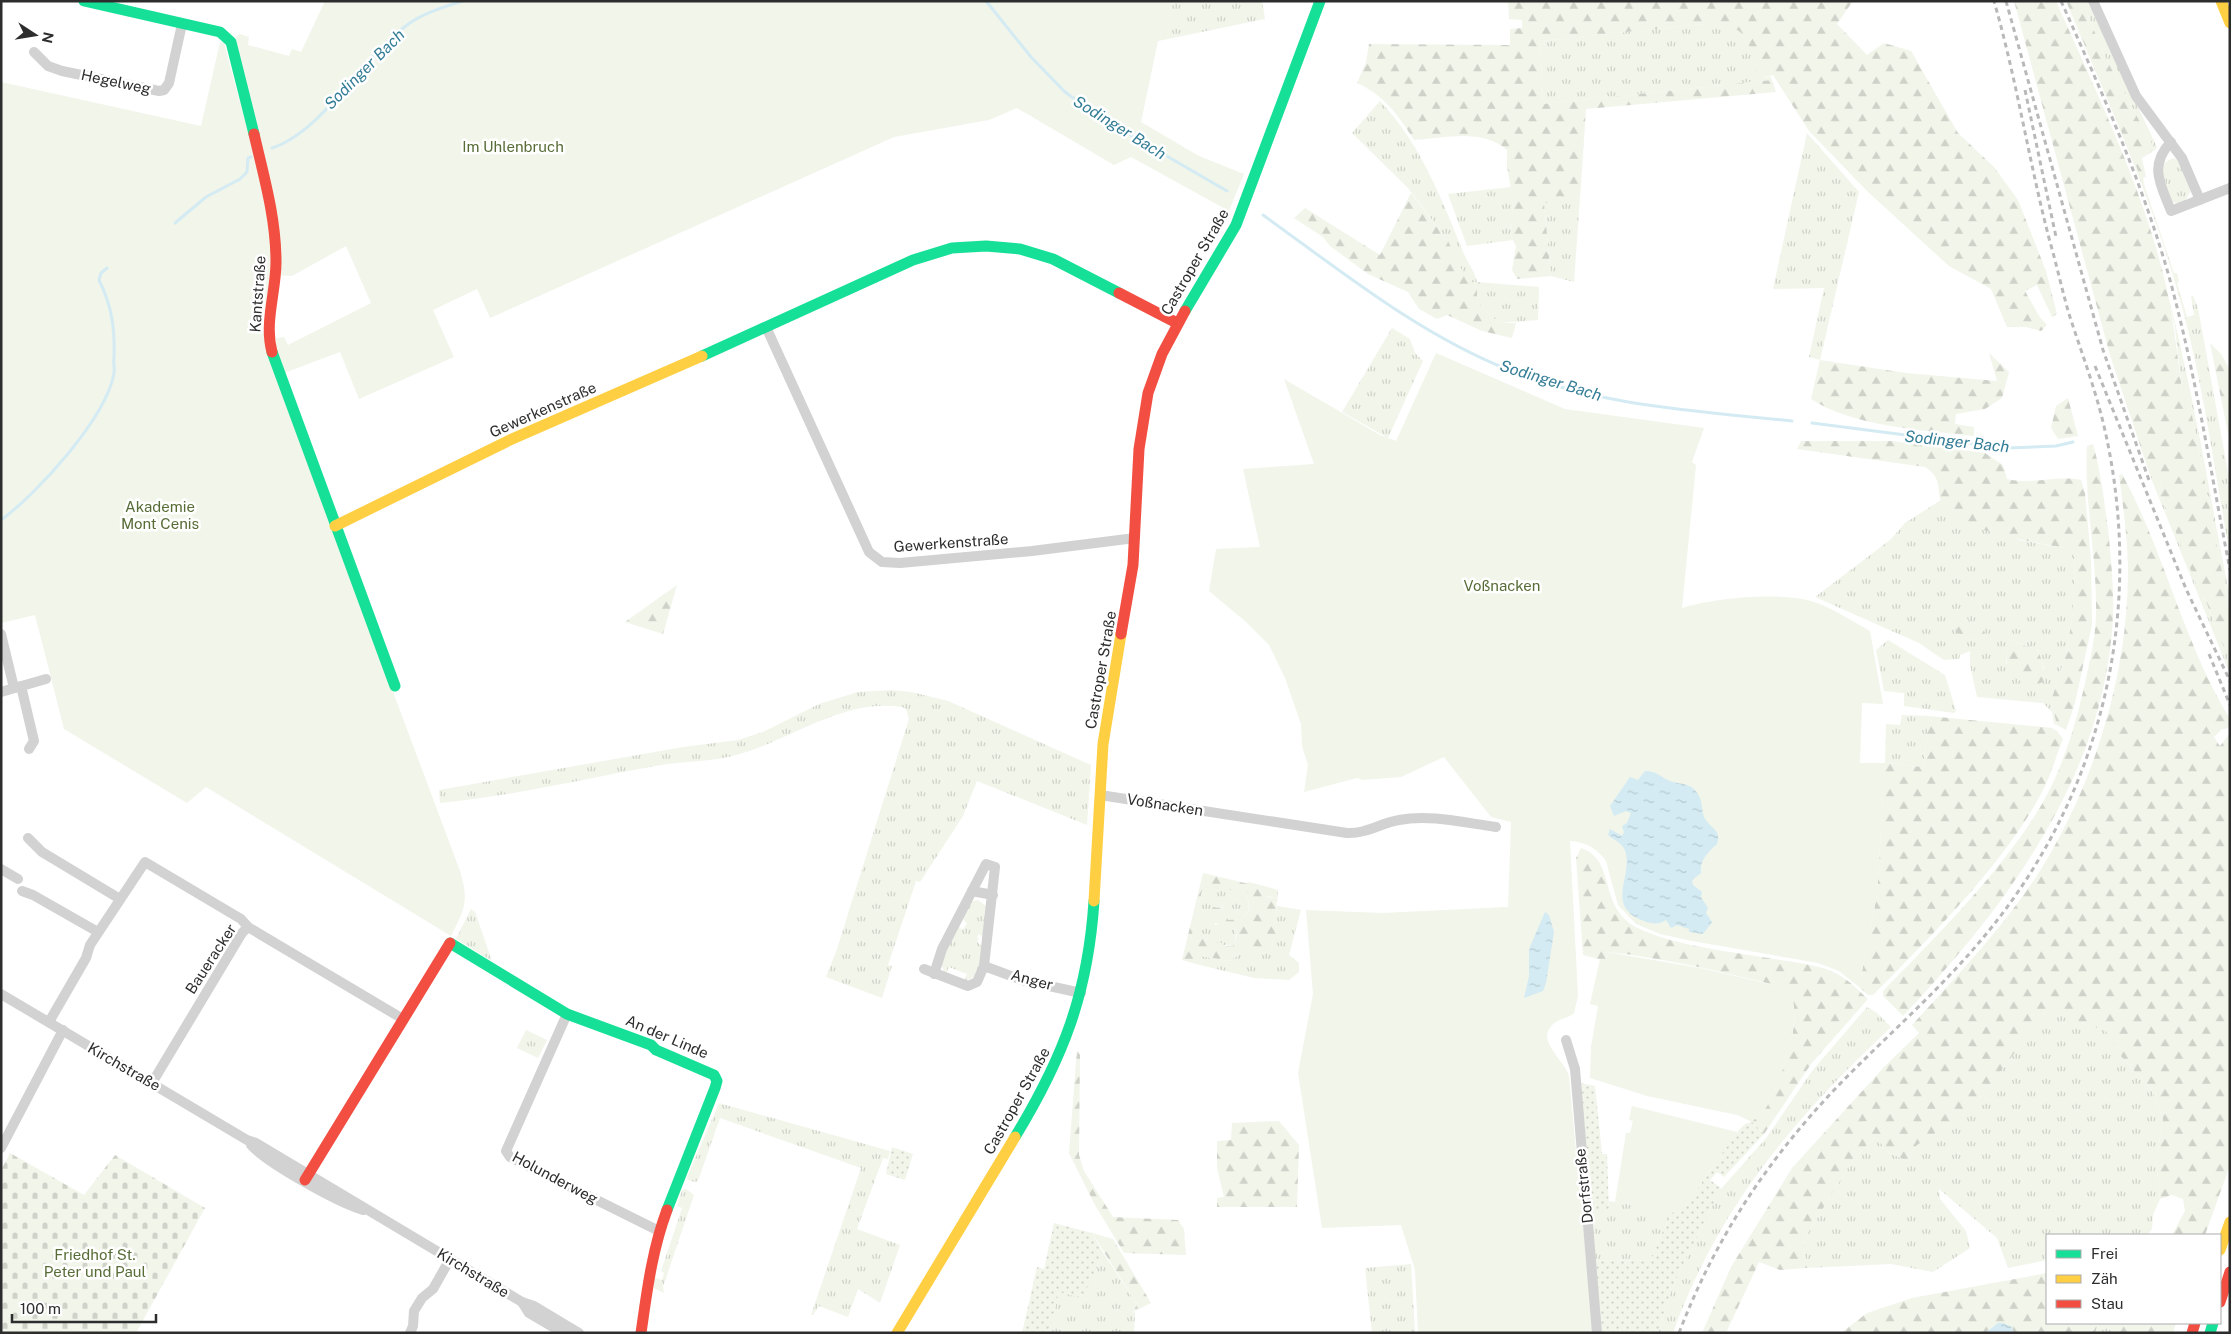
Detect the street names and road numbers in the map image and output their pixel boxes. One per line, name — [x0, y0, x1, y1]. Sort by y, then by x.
street label: Hegelweg — [80, 66, 153, 97]
street label: Castroper Straße — [1157, 206, 1232, 318]
street label: Kantstraße — [246, 255, 269, 333]
street label: Gewerkenstraße — [487, 378, 599, 441]
street label: Gewerkenstraße — [893, 530, 1009, 555]
street label: Castroper Straße — [1082, 610, 1119, 730]
street label: Voßnacken — [1126, 790, 1204, 819]
street label: Baueracker — [182, 920, 240, 997]
street label: Anger — [1009, 966, 1055, 993]
street label: An der Linde — [623, 1011, 711, 1062]
street label: Kirchstraße — [85, 1039, 164, 1094]
street label: Castroper Straße — [980, 1044, 1053, 1157]
street label: Holunderweg — [510, 1148, 601, 1207]
street label: Dorfstraße — [1571, 1148, 1596, 1224]
street label: Kirchstraße — [434, 1244, 512, 1301]

